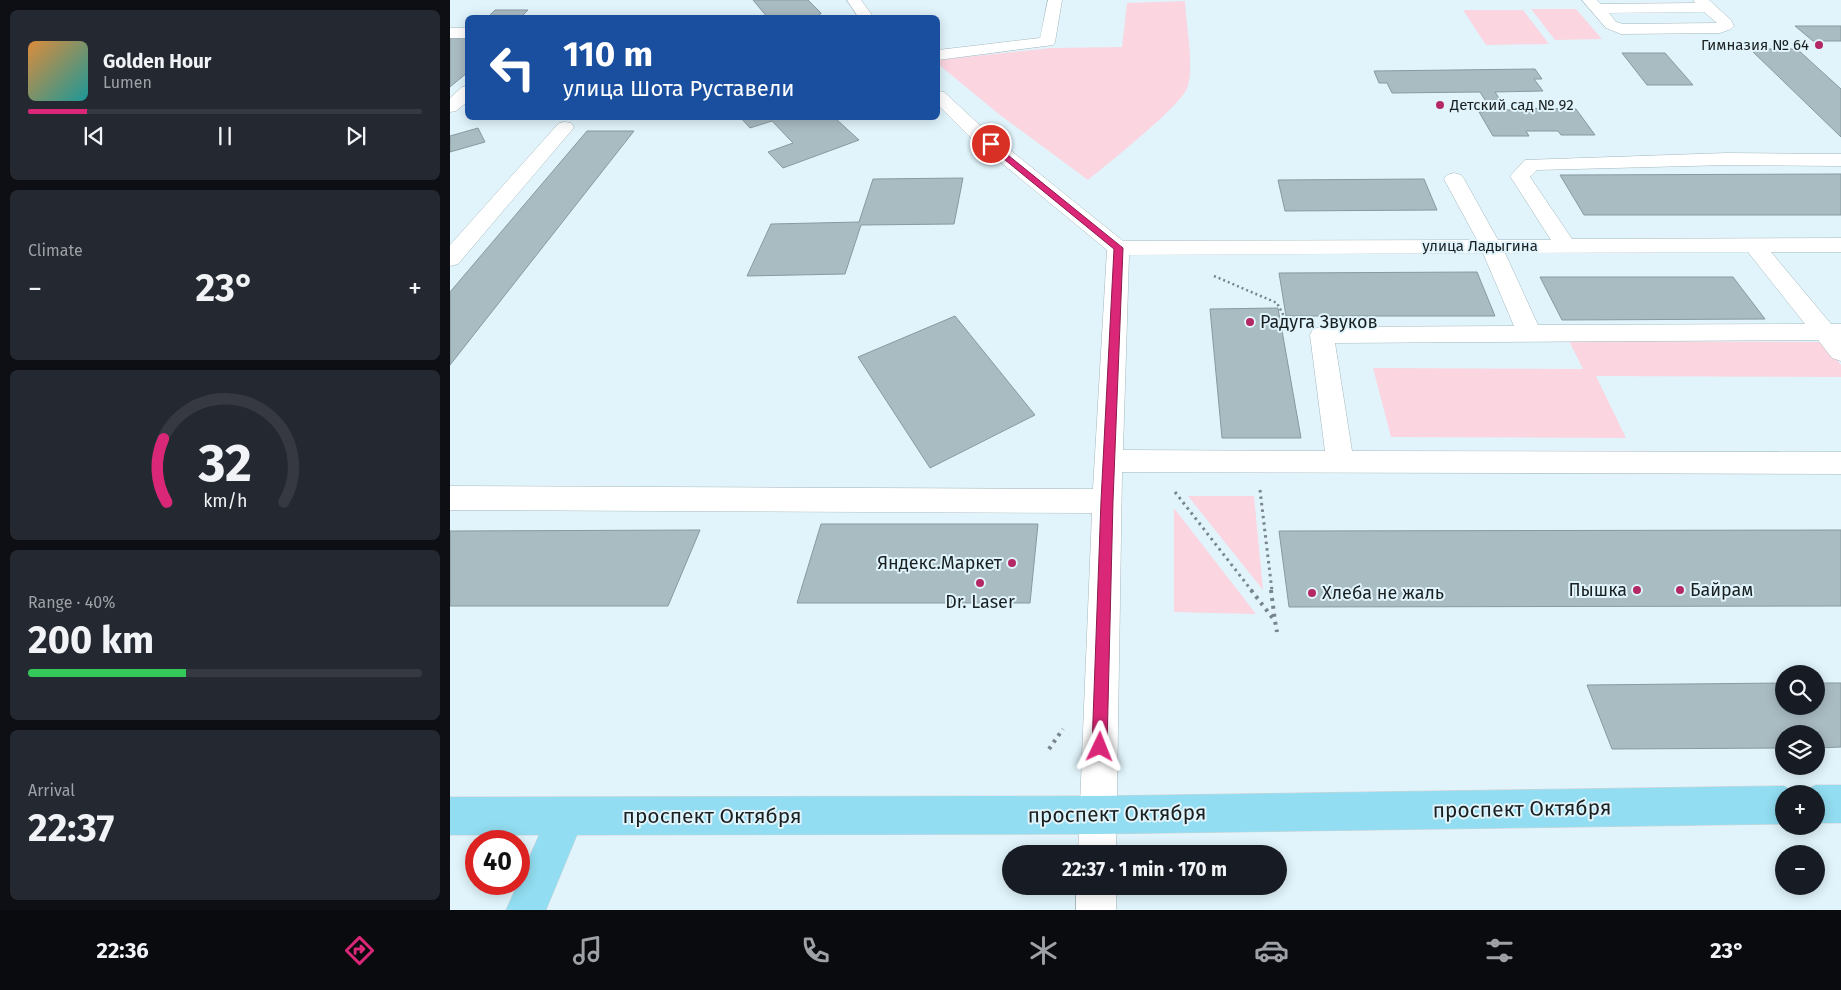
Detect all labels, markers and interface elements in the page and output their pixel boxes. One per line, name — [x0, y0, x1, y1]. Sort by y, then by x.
text: 110 m — [563, 33, 653, 75]
icon: left — [480, 35, 545, 100]
place label: Гимназия № 64 — [1701, 36, 1809, 54]
marker: Гимназия № 64 — [1813, 39, 1825, 51]
text: Golden Hour — [103, 50, 212, 73]
text: Lumen — [103, 73, 152, 92]
text: улица Шота Руставели — [563, 75, 795, 102]
place label: Детский сад № 92 — [1449, 96, 1574, 114]
marker: Детский сад № 92 — [1434, 99, 1446, 111]
icon: previous — [80, 122, 108, 150]
icon: pause — [211, 122, 239, 150]
icon: next — [342, 122, 370, 150]
pin — [970, 123, 1012, 165]
icon: arrive — [977, 130, 1005, 158]
street label: улица Ладыгина — [1422, 237, 1538, 255]
text: Climate — [28, 241, 83, 260]
text: 23° — [196, 265, 255, 311]
text: − — [28, 272, 42, 305]
text: + — [408, 272, 422, 305]
place label: Радуга Звуков — [1260, 311, 1378, 333]
marker: Радуга Звуков — [1244, 316, 1256, 328]
text: 32 — [197, 432, 252, 495]
text: km/h — [203, 490, 247, 512]
place label: Яндекс.Маркет — [877, 552, 1003, 574]
marker: Яндекс.Маркет — [1006, 557, 1018, 569]
marker: Dr. Laser — [974, 577, 986, 589]
place label: Пышка — [1568, 579, 1627, 601]
place label: Байрам — [1690, 579, 1753, 601]
place label: Хлеба не жаль — [1322, 582, 1444, 604]
marker: Пышка — [1631, 584, 1643, 596]
marker: Байрам — [1674, 584, 1686, 596]
marker: Хлеба не жаль — [1306, 587, 1318, 599]
place label: Dr. Laser — [945, 591, 1015, 613]
text: Range · 40% — [28, 593, 115, 612]
text: 200 km — [28, 617, 154, 663]
map controls — [1775, 665, 1825, 895]
button: search — [1775, 665, 1825, 715]
position arrow — [1073, 720, 1125, 772]
button: layers — [1775, 725, 1825, 775]
text: Arrival — [28, 781, 75, 800]
button: + — [1775, 785, 1825, 835]
street label: проспект Октября — [1432, 794, 1612, 824]
street label: проспект Октября — [1027, 799, 1207, 829]
street label: проспект Октября — [623, 803, 801, 829]
text: 22:37 — [28, 805, 114, 851]
speed limit sign: 40 — [465, 830, 530, 895]
button: − — [1775, 845, 1825, 895]
text: 22:37 · 1 min · 170 m — [1062, 858, 1227, 881]
icon: directions — [342, 933, 377, 968]
icon: music — [570, 933, 605, 968]
icon: phone — [798, 933, 833, 968]
icon: climate — [1026, 933, 1061, 968]
icon: car — [1254, 933, 1289, 968]
icon: filters — [1482, 933, 1517, 968]
text: 22:36 — [97, 937, 149, 964]
text: 23° — [1710, 937, 1744, 964]

